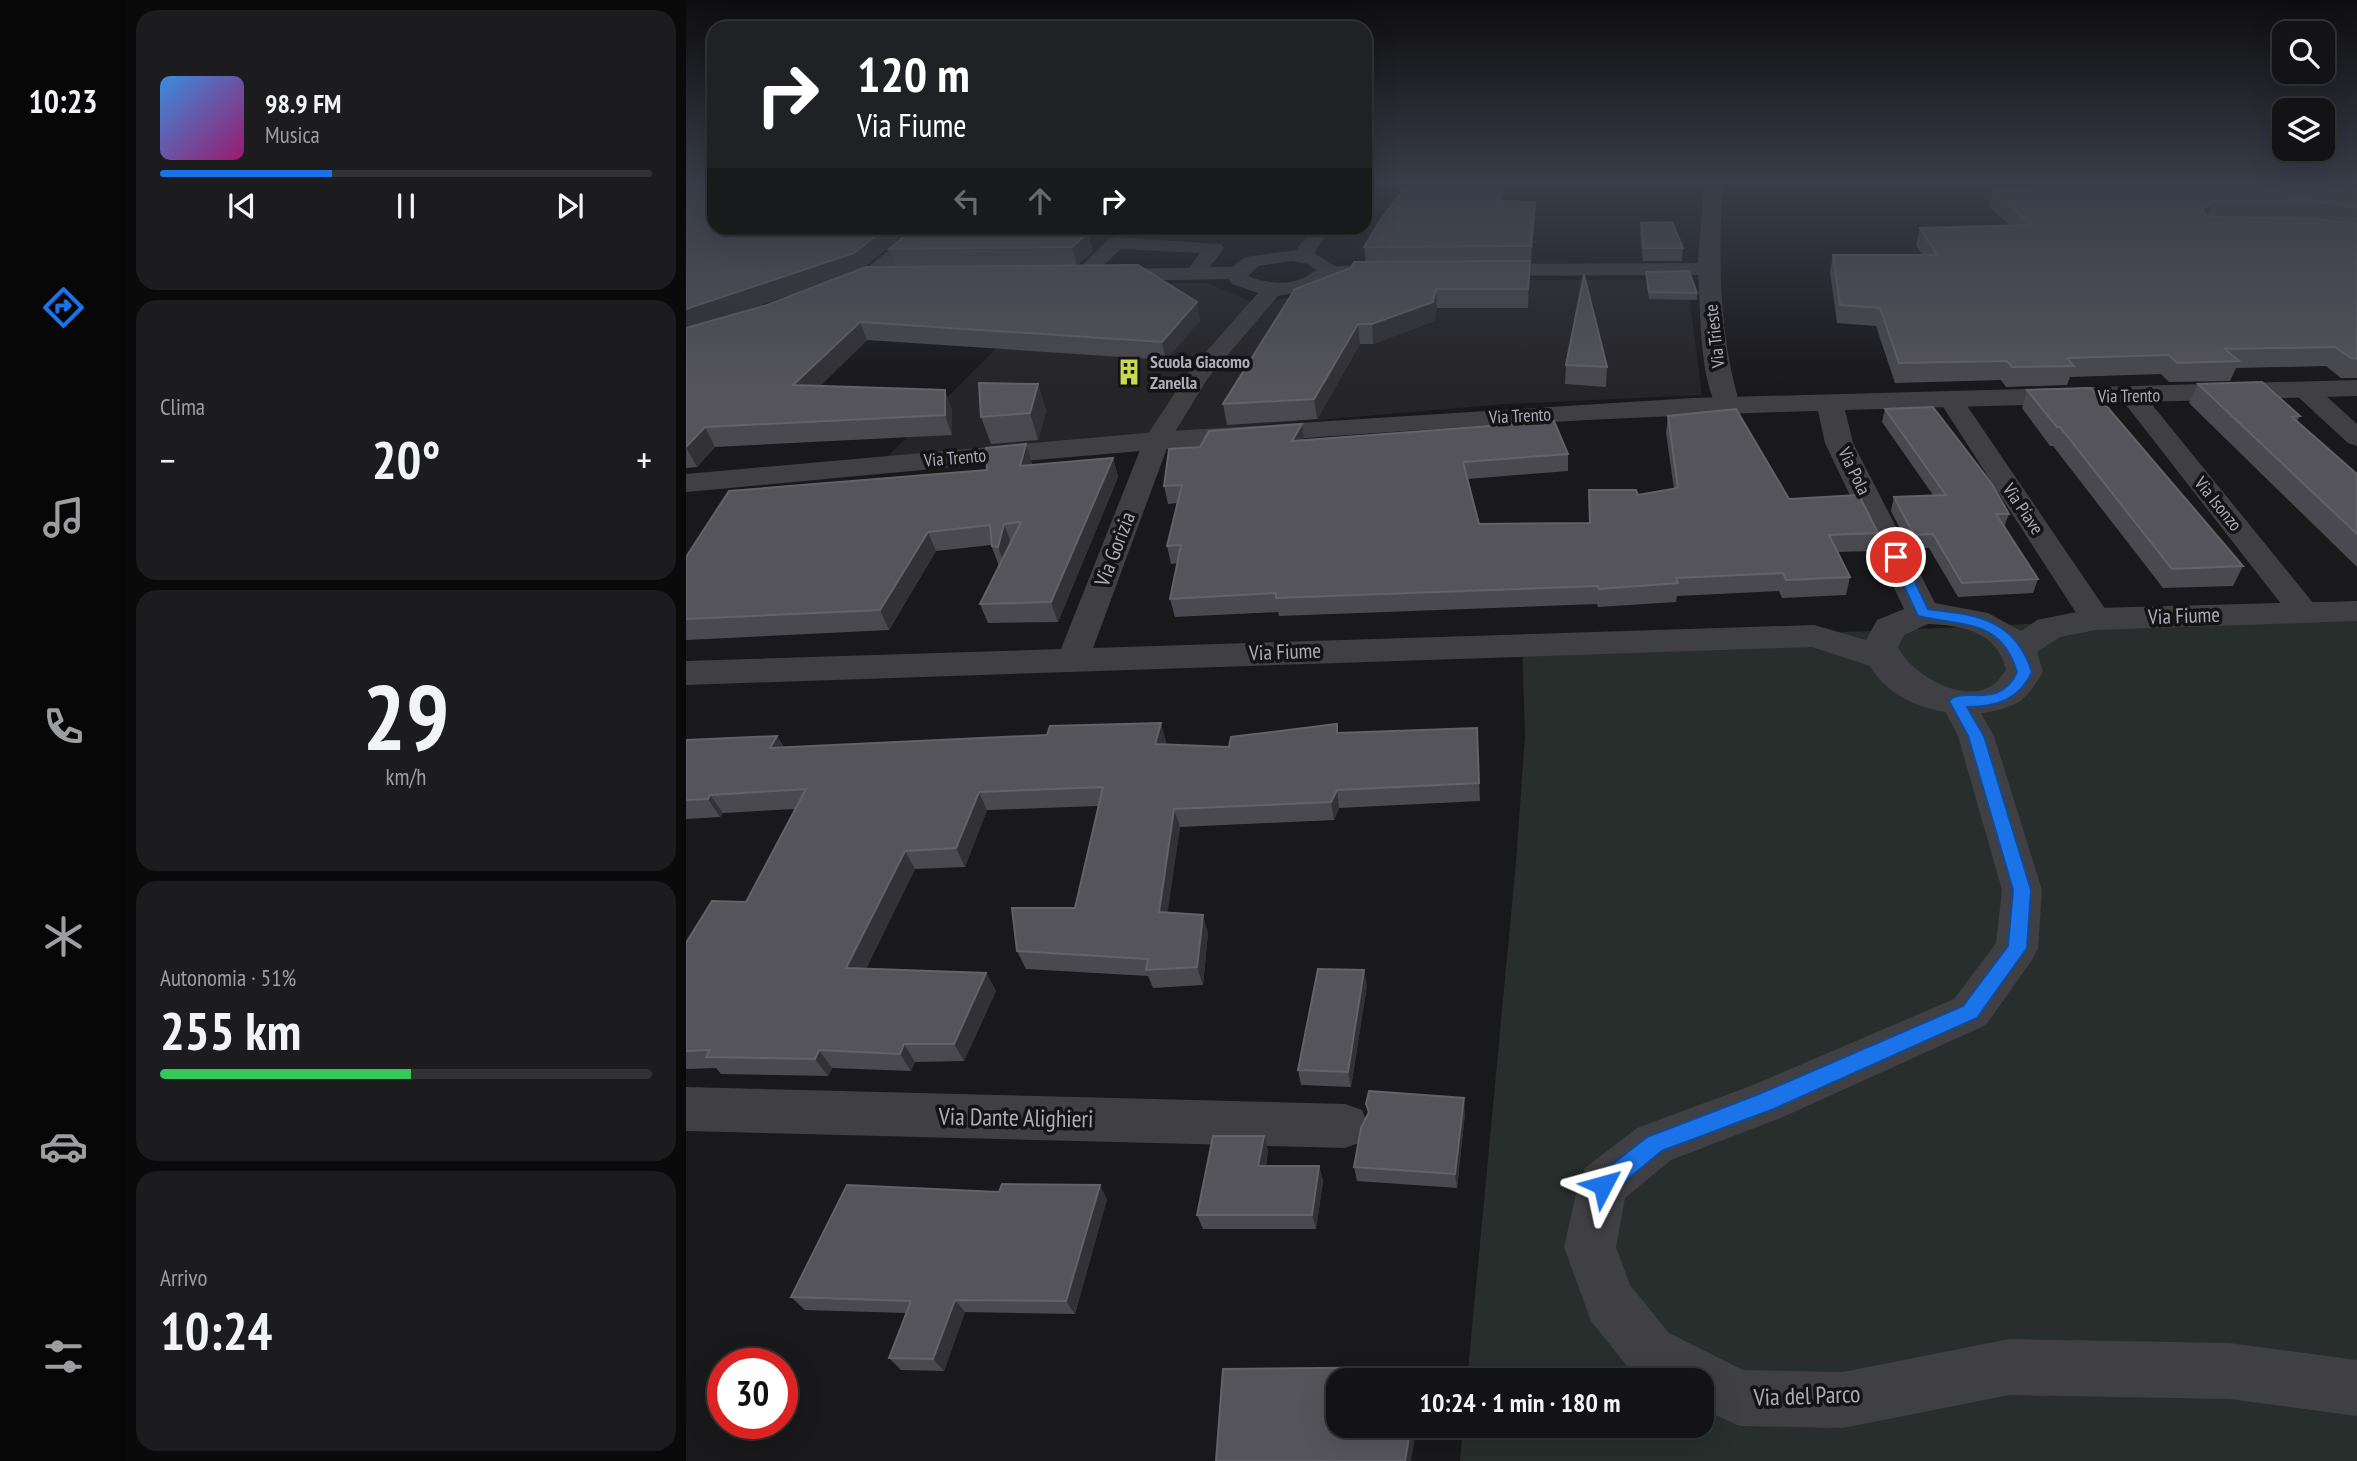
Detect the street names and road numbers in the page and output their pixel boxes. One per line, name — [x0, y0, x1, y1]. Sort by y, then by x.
street label: Via Trieste — [1699, 303, 1730, 370]
street label: Via Trento — [2097, 383, 2160, 408]
street label: Via Trento — [1487, 402, 1552, 429]
street label: Via Pola — [1833, 442, 1876, 498]
street label: Via Trento — [922, 443, 987, 472]
street label: Via Isonzo — [2189, 471, 2247, 536]
street label: Via Piave — [1997, 478, 2049, 539]
street label: Via Gorizia — [1088, 508, 1141, 591]
street label: Via Fiume — [2147, 601, 2220, 630]
street label: Via Fiume — [1248, 637, 1321, 666]
street label: Via Dante Alighieri — [938, 1101, 1094, 1134]
street label: Via del Parco — [1752, 1378, 1861, 1413]

